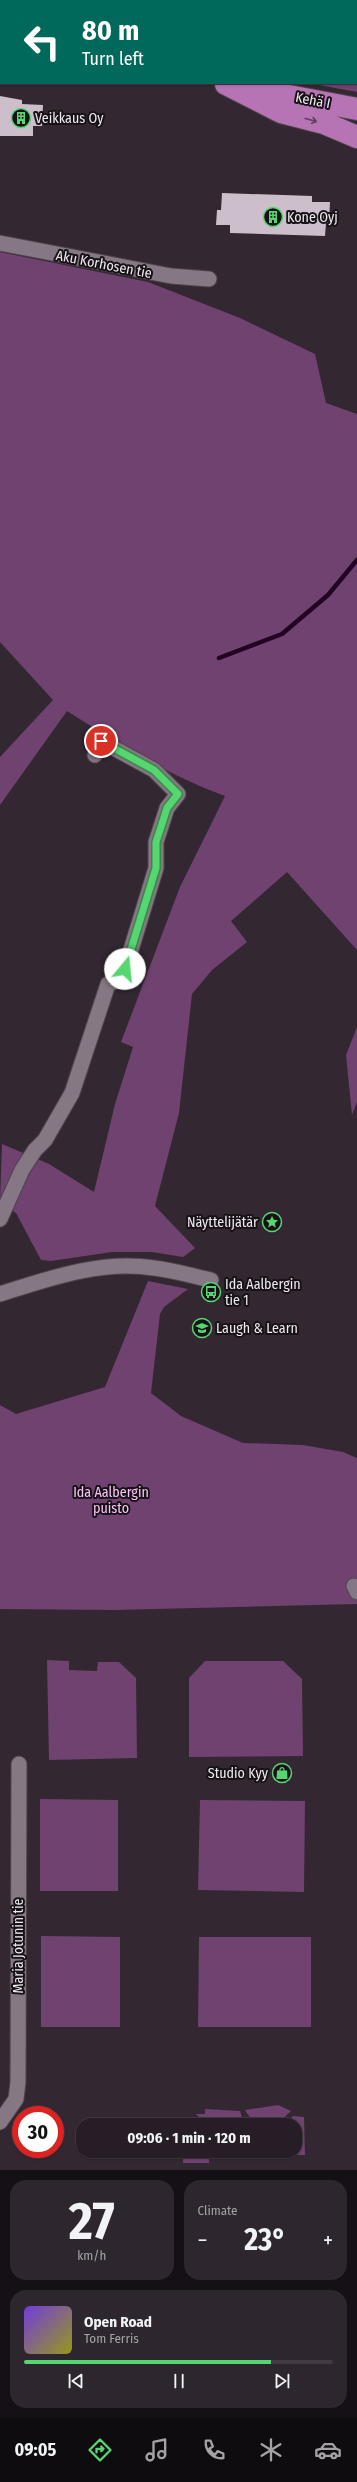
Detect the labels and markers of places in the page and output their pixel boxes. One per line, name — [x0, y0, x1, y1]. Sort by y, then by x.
building icon: Veikkaus Oy — [10, 107, 32, 129]
place label: Veikkaus Oy — [35, 110, 104, 127]
building icon: Kone Oyj — [262, 206, 284, 228]
place label: Kone Oyj — [287, 209, 338, 226]
pin — [84, 724, 118, 758]
place icon: Näyttelijätär — [261, 1211, 283, 1233]
place label: Näyttelijätär — [187, 1214, 258, 1231]
place label: Ida Aalbergin tie 1 — [225, 1276, 301, 1309]
bus stop icon: Ida Aalbergin tie 1 — [200, 1281, 222, 1303]
school or university icon: Laugh & Learn — [191, 1317, 213, 1339]
place label: Laugh & Learn — [216, 1320, 298, 1337]
shop icon: Studio Kyy — [271, 1762, 293, 1784]
place label: Studio Kyy — [208, 1765, 269, 1782]

